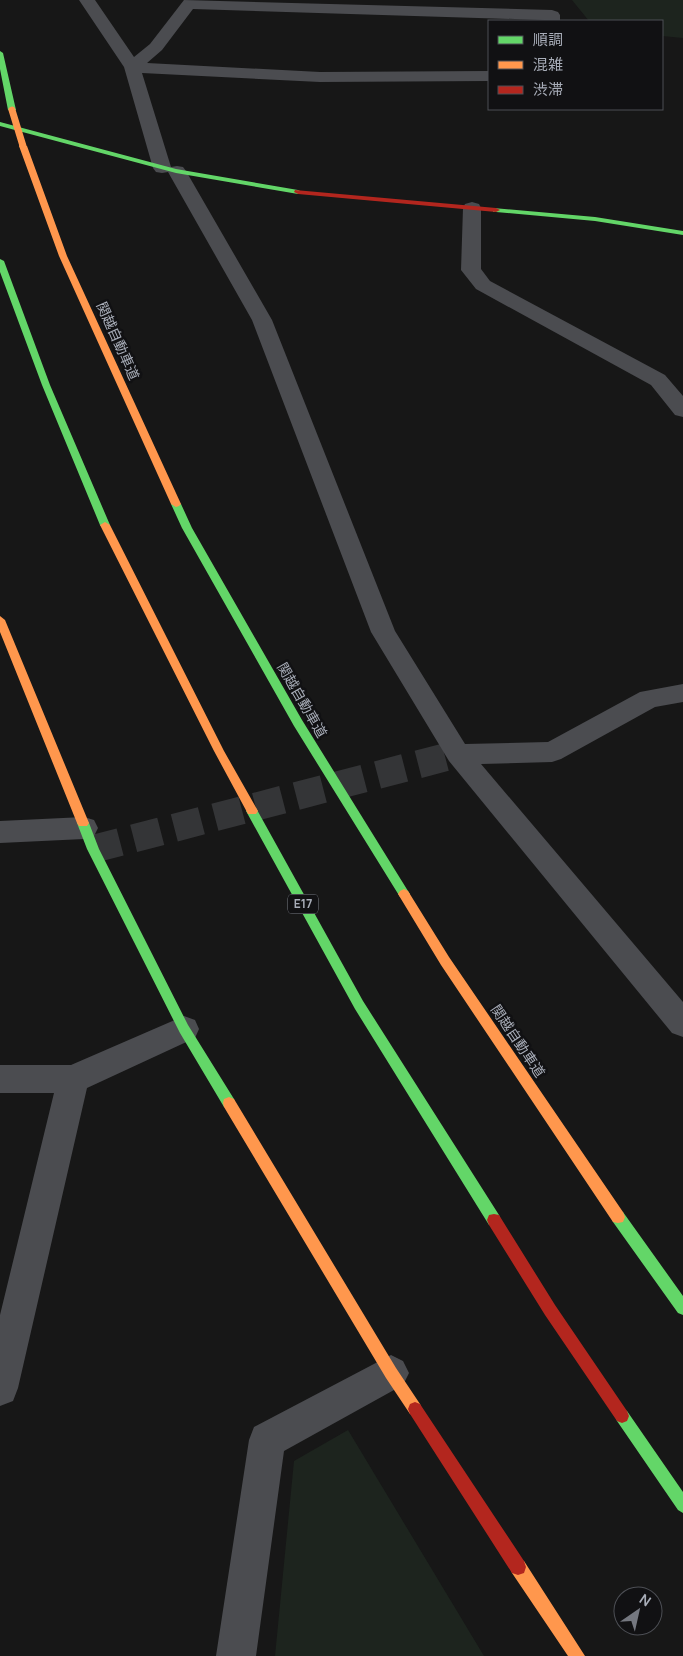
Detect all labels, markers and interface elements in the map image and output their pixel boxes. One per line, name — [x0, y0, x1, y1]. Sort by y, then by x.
legend — [488, 20, 663, 110]
text: 順調 — [533, 29, 563, 50]
text: 混雑 — [533, 54, 563, 75]
text: 渋滞 — [533, 79, 563, 100]
street label: 関越自動車道 — [93, 299, 144, 383]
street label: 関越自動車道 — [273, 659, 332, 741]
road number: E17 — [288, 894, 318, 914]
street label: 関越自動車道 — [487, 1001, 550, 1081]
north arrow — [613, 1586, 663, 1636]
text: N — [636, 1589, 655, 1610]

